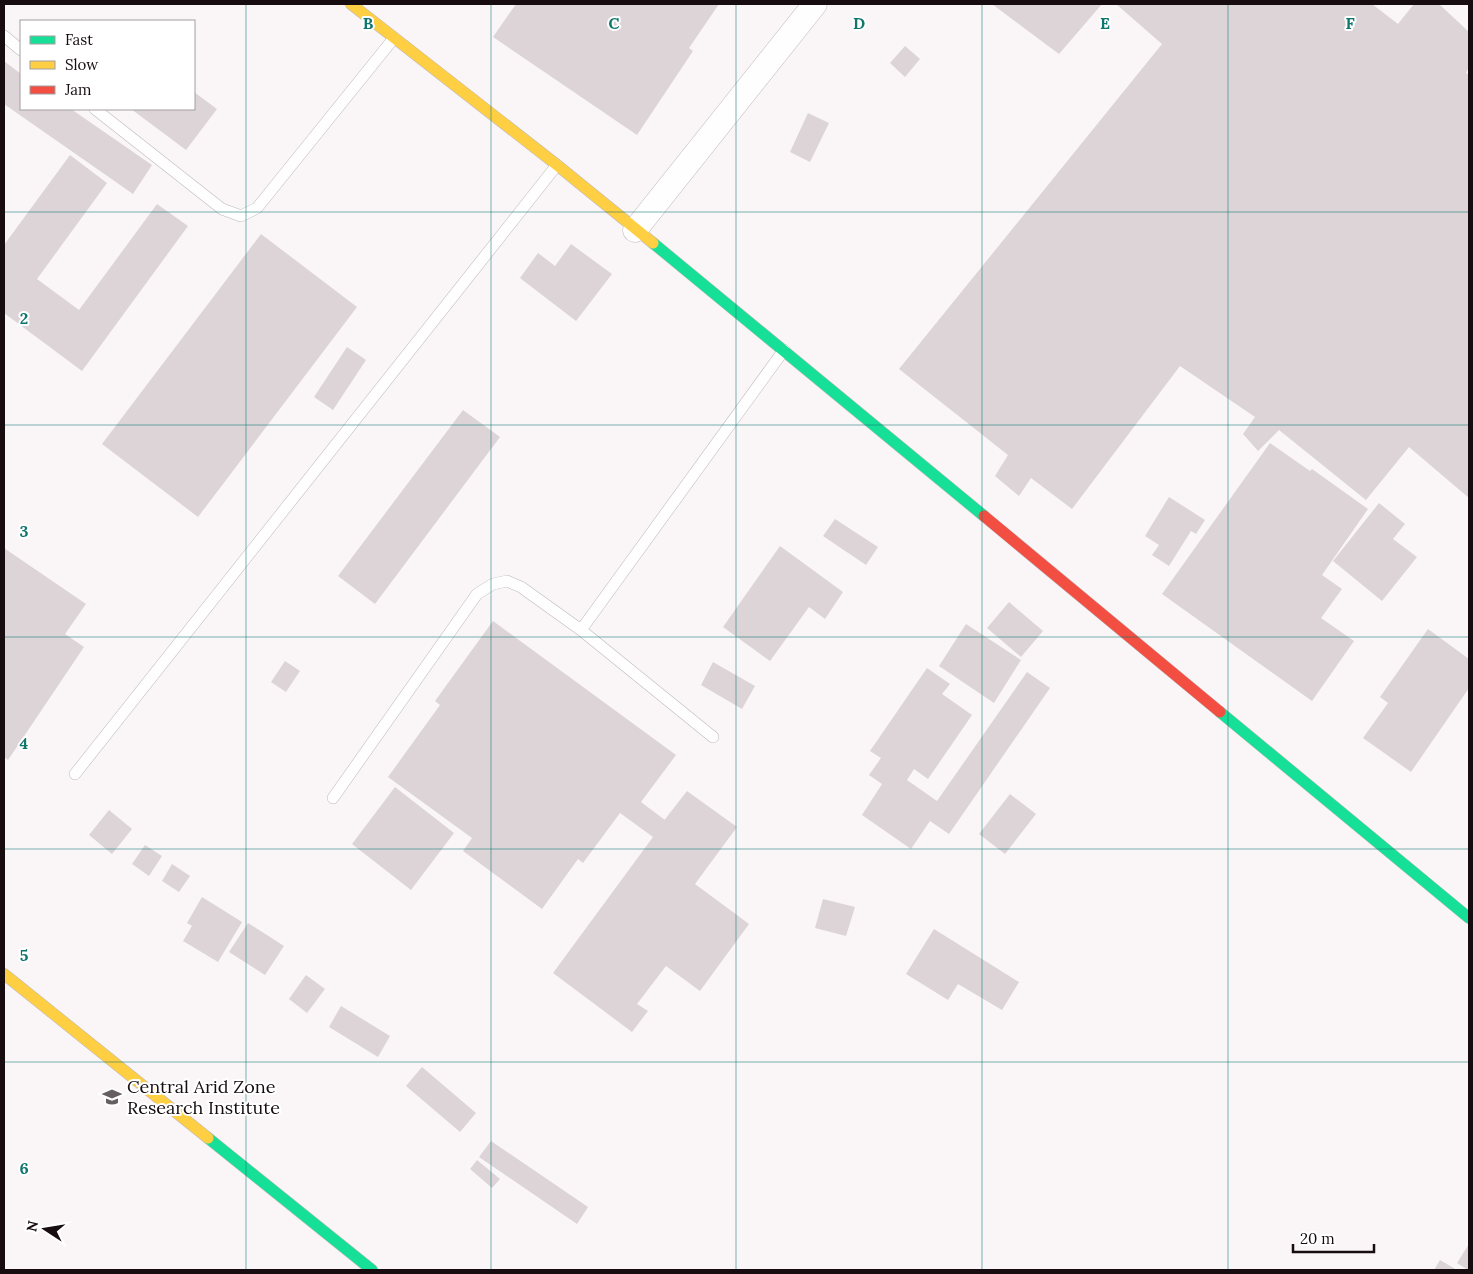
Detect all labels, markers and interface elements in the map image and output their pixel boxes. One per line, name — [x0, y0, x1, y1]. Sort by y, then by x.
text: B — [363, 13, 374, 33]
text: C — [608, 13, 620, 33]
text: D — [853, 13, 865, 33]
text: E — [1100, 13, 1110, 33]
text: F — [1345, 13, 1355, 33]
legend — [20, 20, 195, 110]
text: Fast — [65, 30, 93, 49]
text: Slow — [65, 55, 98, 74]
text: Jam — [64, 80, 92, 99]
text: 2 — [20, 308, 28, 328]
text: 3 — [20, 521, 29, 541]
text: 4 — [20, 733, 29, 753]
text: 5 — [20, 945, 29, 965]
place label: Central Arid Zone Research Institute — [127, 1075, 280, 1119]
school or university icon: Central Arid Zone Research Institute — [101, 1086, 123, 1108]
text: 6 — [19, 1158, 29, 1178]
north arrow — [20, 1204, 70, 1254]
text: N — [22, 1219, 42, 1233]
scale bar — [1293, 1222, 1374, 1254]
text: 20 m — [1300, 1229, 1335, 1248]

